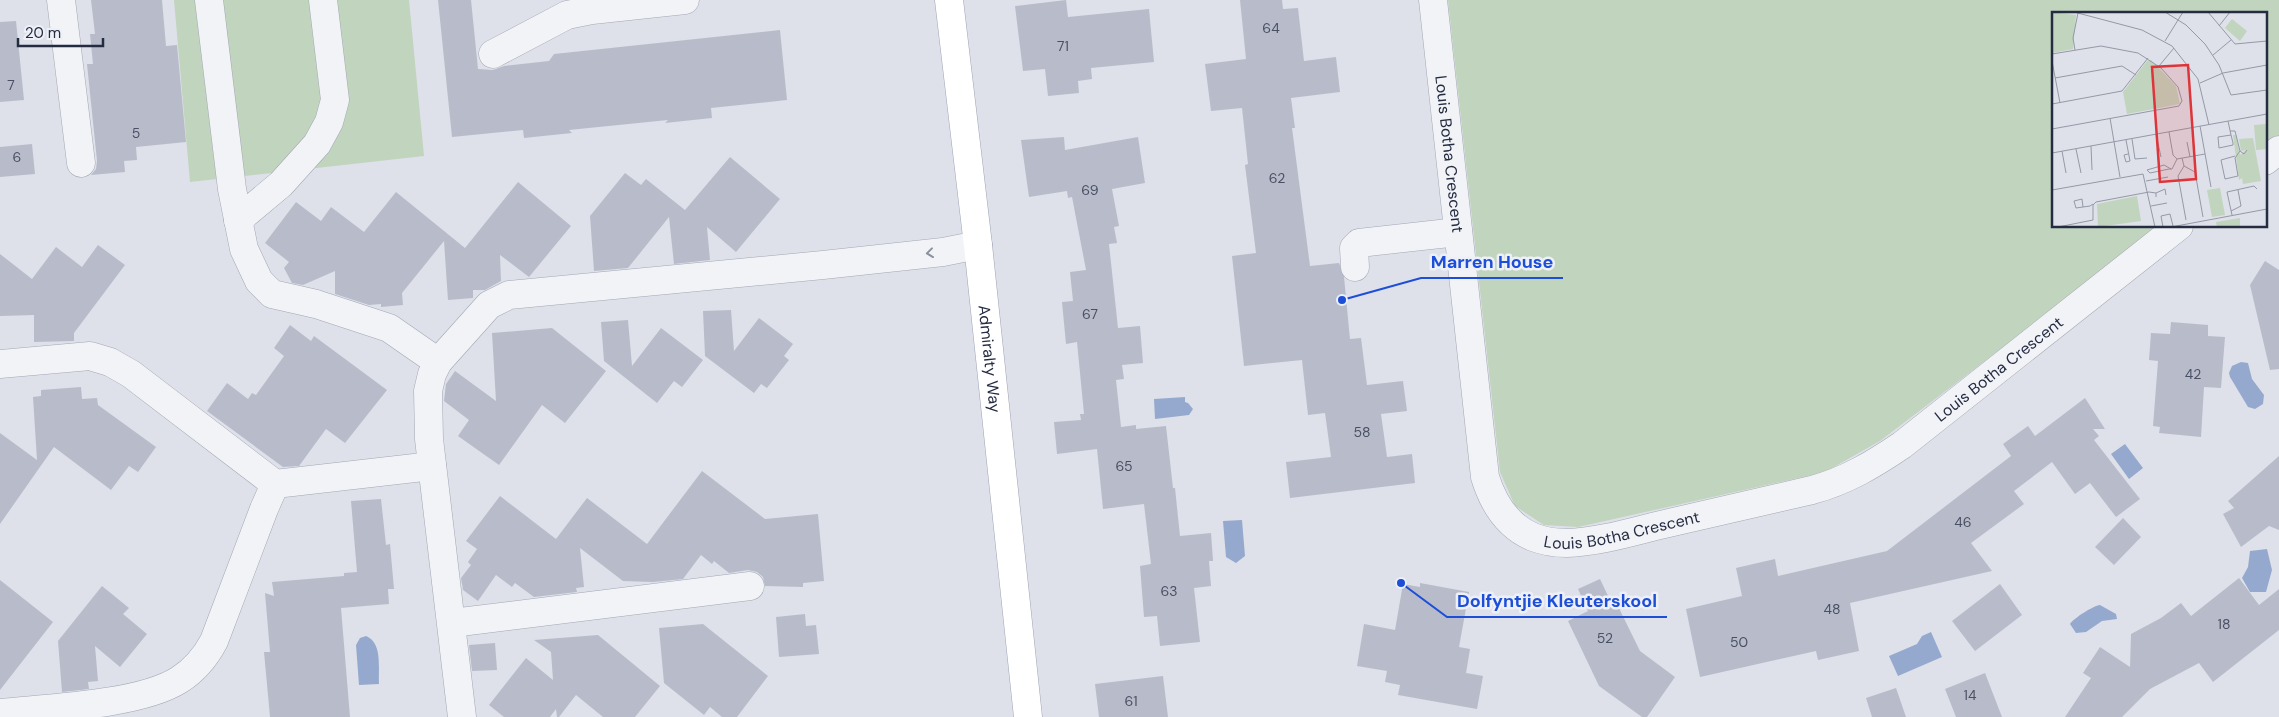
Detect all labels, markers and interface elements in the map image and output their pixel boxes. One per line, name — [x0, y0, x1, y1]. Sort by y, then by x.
inset map — [2052, 12, 2266, 228]
scale bar — [18, 15, 102, 47]
house number: 64 — [1262, 19, 1280, 37]
text: 20 m — [25, 23, 61, 43]
house number: 71 — [1057, 37, 1069, 55]
street label: Louis Botha Crescent — [1431, 74, 1469, 234]
house number: 7 — [7, 76, 15, 94]
house number: 5 — [132, 124, 140, 142]
house number: 6 — [13, 148, 21, 166]
house number: 62 — [1269, 169, 1285, 187]
house number: 69 — [1081, 181, 1099, 199]
callout: Marren House — [1421, 245, 1563, 278]
one-way arrow — [925, 247, 933, 258]
text: Marren House — [1431, 250, 1553, 274]
street label: Admiralty Way — [974, 304, 1006, 414]
house number: 67 — [1082, 305, 1098, 323]
street label: Louis Botha Crescent — [1930, 311, 2067, 426]
house number: 42 — [2185, 365, 2201, 383]
house number: 58 — [1353, 423, 1371, 441]
house number: 65 — [1115, 457, 1133, 475]
street label: Louis Botha Crescent — [1542, 506, 1702, 554]
house number: 46 — [1954, 513, 1972, 531]
house number: 63 — [1160, 582, 1178, 600]
callout: Dolfyntjie Kleuterskool — [1447, 584, 1667, 617]
text: Dolfyntjie Kleuterskool — [1457, 589, 1657, 613]
house number: 48 — [1823, 600, 1841, 618]
house number: 18 — [2218, 615, 2230, 633]
house number: 52 — [1597, 629, 1613, 647]
house number: 50 — [1730, 633, 1748, 651]
house number: 14 — [1964, 686, 1977, 704]
house number: 61 — [1124, 692, 1138, 710]

